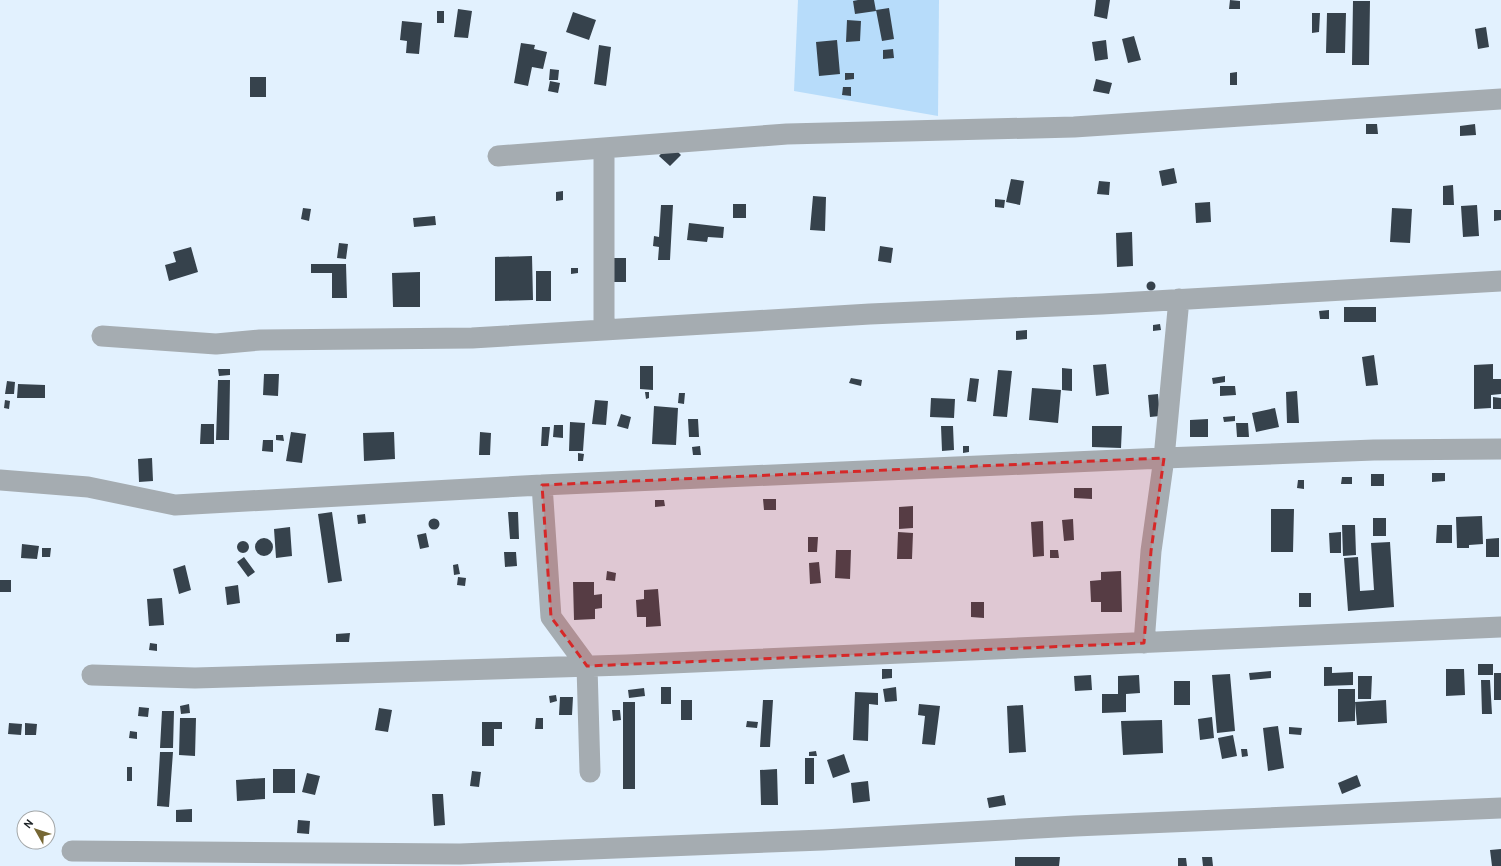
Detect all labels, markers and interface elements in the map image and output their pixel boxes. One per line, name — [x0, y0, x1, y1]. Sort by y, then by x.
north arrow — [16, 810, 56, 850]
text: N — [20, 816, 36, 831]

